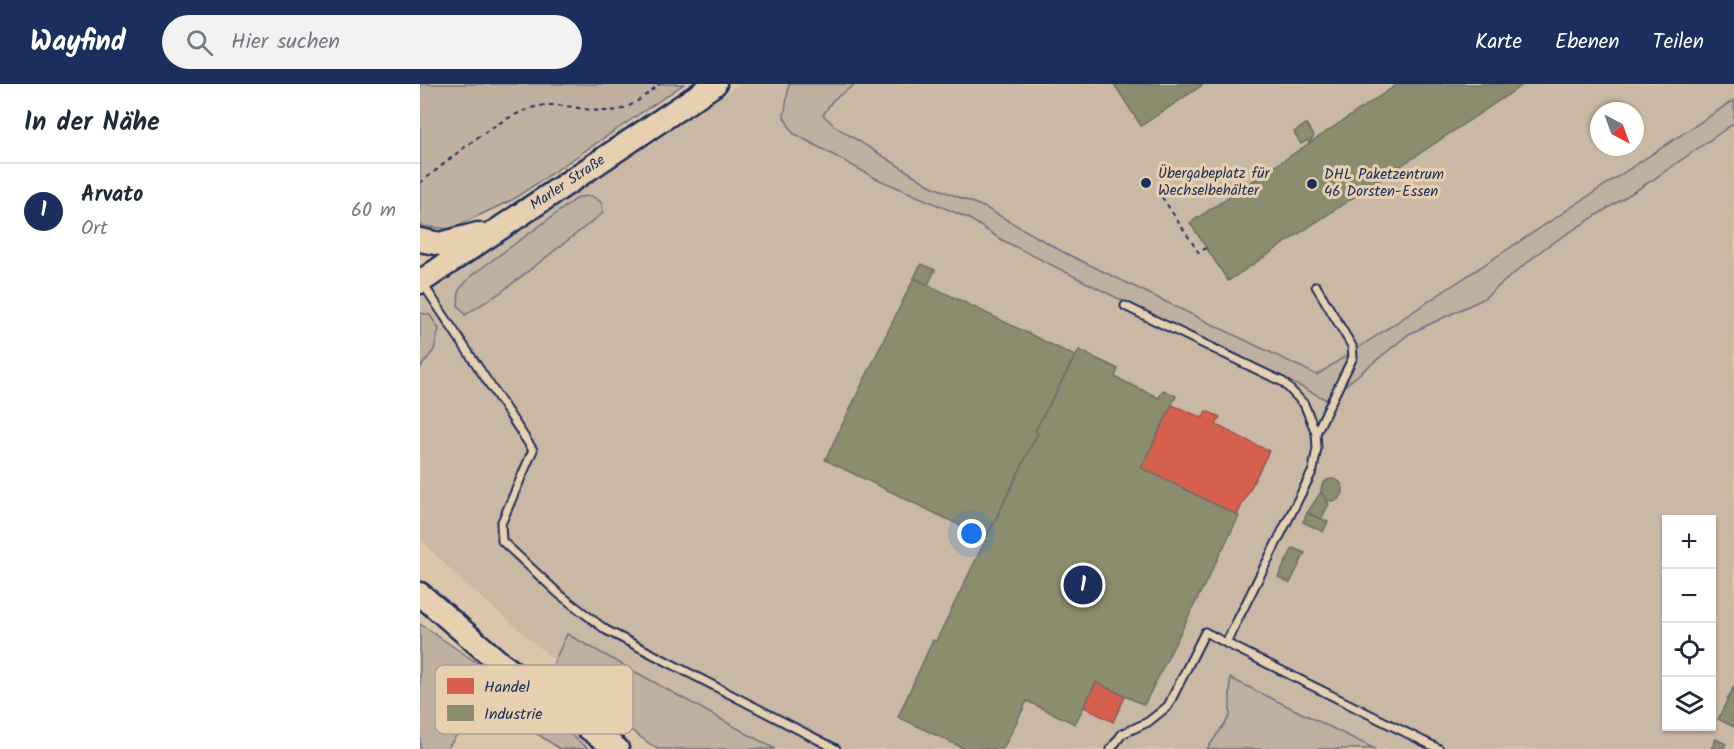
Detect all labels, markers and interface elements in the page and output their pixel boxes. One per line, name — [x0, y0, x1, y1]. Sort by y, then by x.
search box — [162, 15, 582, 69]
text: Wayfind — [30, 20, 126, 65]
text: Hier suchen — [231, 25, 340, 60]
icon: search — [183, 26, 216, 59]
text: Karte — [1475, 26, 1522, 59]
text: Ebenen — [1555, 26, 1620, 59]
text: Teilen — [1653, 26, 1704, 59]
text: In der Nähe — [24, 102, 160, 144]
north arrow — [1590, 102, 1644, 156]
street label: Marler Straße — [525, 149, 611, 217]
place label: Übergabeplatz für Wechselbehälter — [1158, 162, 1270, 203]
place label: DHL Paketzentrum 46 Dorsten-Essen — [1324, 163, 1444, 204]
marker: Übergabeplatz für Wechselbehälter — [1139, 176, 1153, 190]
marker: DHL Paketzentrum 46 Dorsten-Essen — [1305, 177, 1319, 191]
text: Arvato — [81, 178, 143, 213]
text: 1 — [40, 195, 47, 227]
text: 60 m — [351, 195, 396, 227]
text: Ort — [81, 213, 108, 245]
map controls — [1662, 515, 1716, 731]
button: + — [1662, 515, 1716, 569]
your location — [957, 519, 986, 548]
pin: 1 — [1064, 562, 1102, 608]
button: − — [1662, 569, 1716, 623]
button: locate — [1662, 623, 1716, 677]
legend — [435, 665, 633, 734]
text: Handel — [484, 675, 530, 700]
button: layers — [1662, 677, 1716, 731]
text: Industrie — [484, 702, 542, 727]

